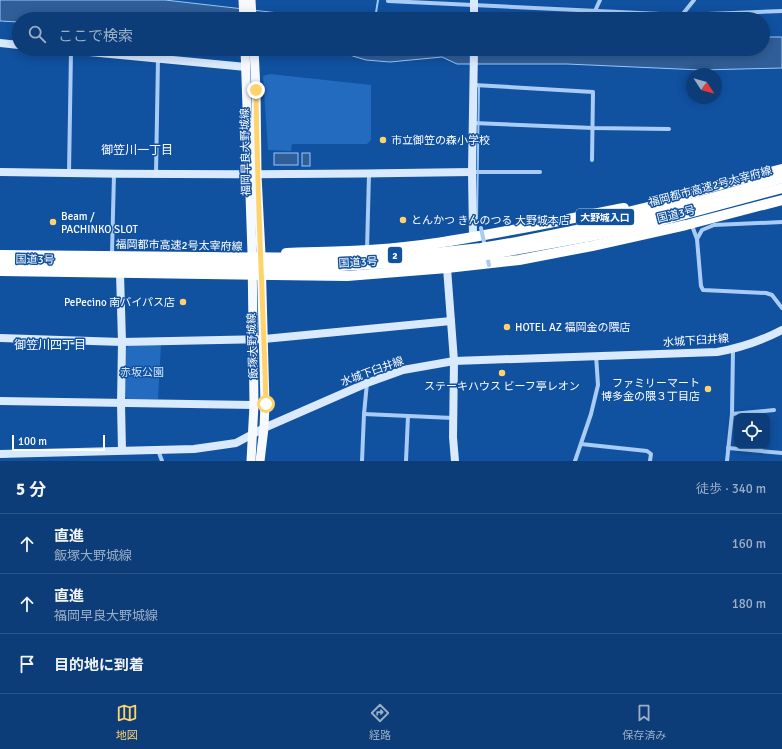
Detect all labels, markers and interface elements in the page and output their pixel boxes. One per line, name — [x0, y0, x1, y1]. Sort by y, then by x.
search box — [12, 12, 770, 56]
icon: search — [26, 23, 48, 45]
text: ここで検索 — [58, 27, 133, 45]
north arrow — [686, 68, 722, 104]
route end — [247, 81, 265, 99]
street label: 福岡早良大野城線 — [238, 108, 253, 196]
place label: 市立御笠の森小学校 — [391, 134, 490, 147]
marker: 市立御笠の森小学校 — [378, 135, 388, 145]
district label: 御笠川一丁目 — [101, 143, 173, 158]
street label: 福岡都市高速2号太宰府線 — [647, 164, 773, 209]
street label: 国道3号 — [656, 203, 697, 226]
road number: 大野城入口 — [576, 209, 634, 225]
place label: Beam / PACHINKO SLOT — [61, 210, 139, 236]
place label: とんかつ きんのつる 大野城本店 — [411, 214, 570, 227]
marker: とんかつ きんのつる 大野城本店 — [398, 215, 408, 225]
marker: Beam / PACHINKO SLOT — [48, 217, 58, 227]
street label: 福岡都市高速2号太宰府線 — [115, 238, 243, 253]
road number: 2 — [388, 247, 402, 263]
street label: 国道3号 — [15, 253, 55, 266]
street label: 国道3号 — [338, 255, 378, 270]
place label: PePecino 南バイパス店 — [64, 296, 175, 309]
marker: PePecino 南バイパス店 — [178, 297, 188, 307]
street label: 飯塚大野城線 — [245, 313, 260, 379]
place label: HOTEL AZ 福岡金の隈店 — [515, 321, 630, 334]
marker: HOTEL AZ 福岡金の隈店 — [502, 322, 512, 332]
street label: 水城下臼井線 — [663, 332, 729, 349]
district label: 御笠川四丁目 — [14, 338, 86, 353]
street label: 水城下臼井線 — [339, 354, 405, 389]
park label: 赤坂公園 — [120, 366, 164, 379]
marker: ステーキハウス ビーフ亭レオン — [497, 368, 507, 378]
place label: ファミリーマート 博多金の隈３丁目店 — [601, 377, 700, 403]
place label: ステーキハウス ビーフ亭レオン — [424, 380, 580, 393]
marker: ファミリーマート 博多金の隈３丁目店 — [703, 384, 713, 394]
route start — [257, 395, 275, 413]
map controls — [734, 413, 770, 449]
button: locate — [734, 413, 770, 449]
scale bar — [12, 433, 105, 452]
text: 100 m — [18, 435, 47, 448]
text: 5 分 — [16, 479, 46, 500]
text: 徒歩 · 340 m — [696, 481, 766, 497]
text: 直進 — [54, 527, 84, 545]
icon: ahead — [16, 533, 38, 555]
text: 160 m — [732, 536, 766, 552]
text: 飯塚大野城線 — [54, 548, 132, 564]
text: 直進 — [54, 587, 84, 605]
icon: ahead — [16, 593, 38, 615]
text: 180 m — [732, 596, 766, 612]
text: 福岡早良大野城線 — [54, 608, 158, 624]
icon: arrive — [16, 653, 38, 675]
text: 目的地に到着 — [54, 656, 144, 674]
tab: 地図 — [116, 702, 138, 742]
tab: 経路 — [369, 702, 391, 742]
tab: 保存済み — [622, 702, 666, 742]

